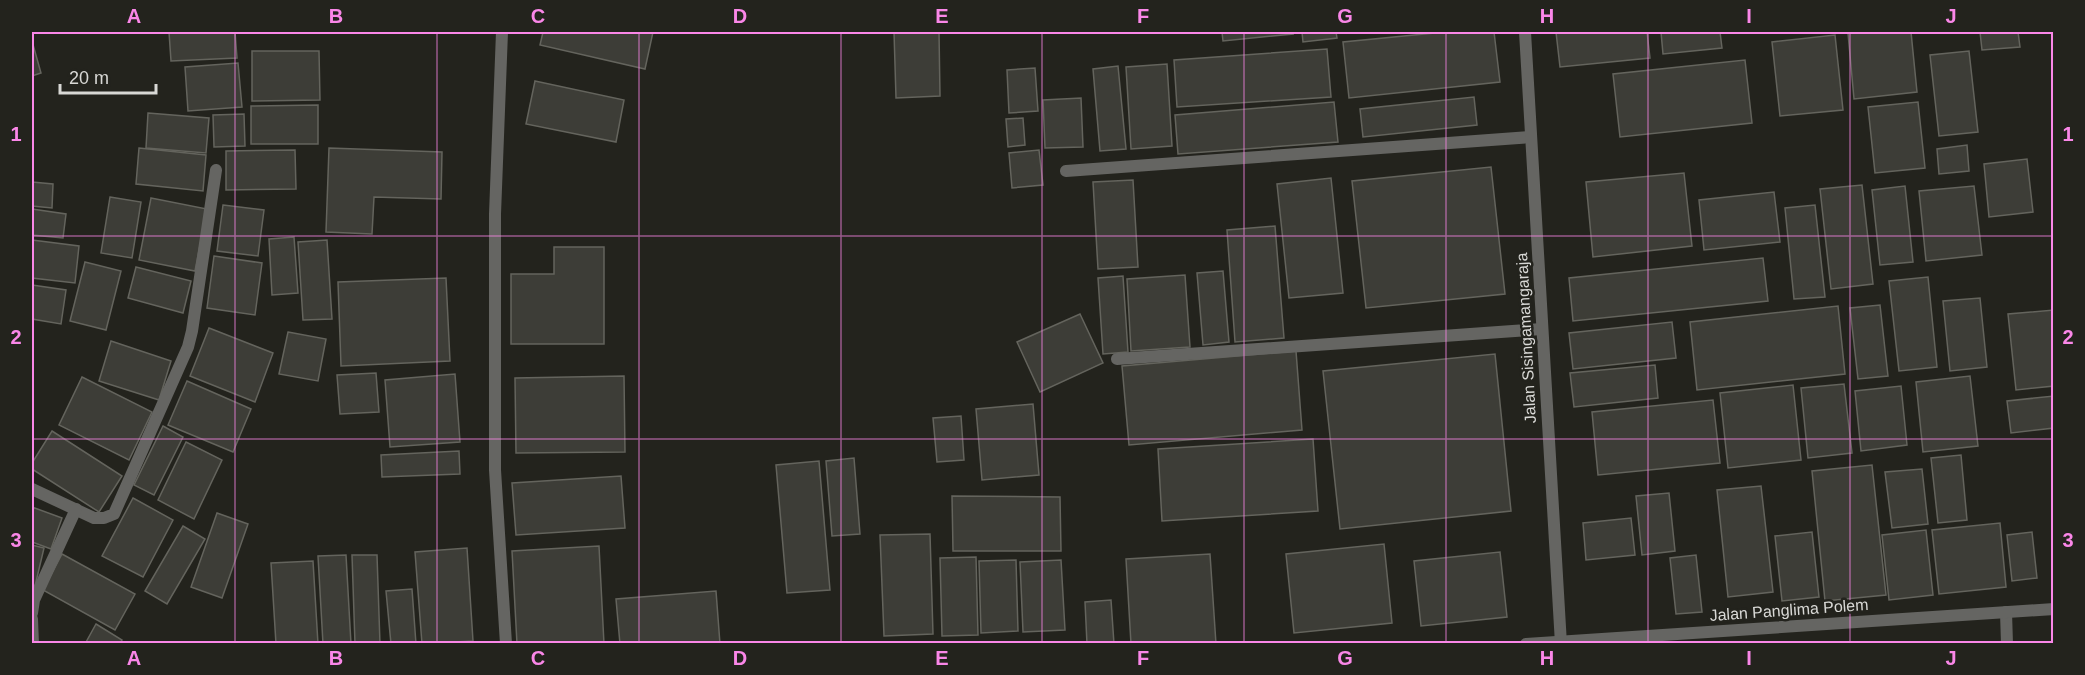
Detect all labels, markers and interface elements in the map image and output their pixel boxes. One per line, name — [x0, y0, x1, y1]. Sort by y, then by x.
text: A — [127, 5, 141, 27]
text: B — [329, 5, 343, 27]
text: C — [531, 5, 545, 27]
text: D — [733, 5, 747, 27]
text: E — [935, 5, 949, 27]
text: F — [1137, 5, 1149, 27]
text: G — [1337, 5, 1353, 27]
text: H — [1540, 5, 1554, 27]
text: I — [1746, 5, 1752, 27]
text: J — [1945, 5, 1957, 27]
scale bar — [60, 57, 156, 95]
text: 20 m — [69, 68, 109, 88]
text: 1 — [10, 123, 22, 145]
text: 1 — [2062, 123, 2074, 145]
street label: Jalan Sisingamangaraja — [1513, 252, 1539, 424]
text: 2 — [10, 326, 22, 348]
text: 2 — [2062, 326, 2074, 348]
text: 3 — [10, 529, 22, 551]
text: 3 — [2062, 529, 2074, 551]
street label: Jalan Panglima Polem — [1709, 596, 1869, 624]
text: A — [127, 647, 141, 669]
text: B — [329, 647, 343, 669]
text: C — [531, 647, 545, 669]
text: D — [733, 647, 747, 669]
text: E — [935, 647, 949, 669]
text: F — [1137, 647, 1149, 669]
text: G — [1337, 647, 1353, 669]
text: H — [1540, 647, 1554, 669]
text: I — [1746, 647, 1752, 669]
text: J — [1945, 647, 1957, 669]

